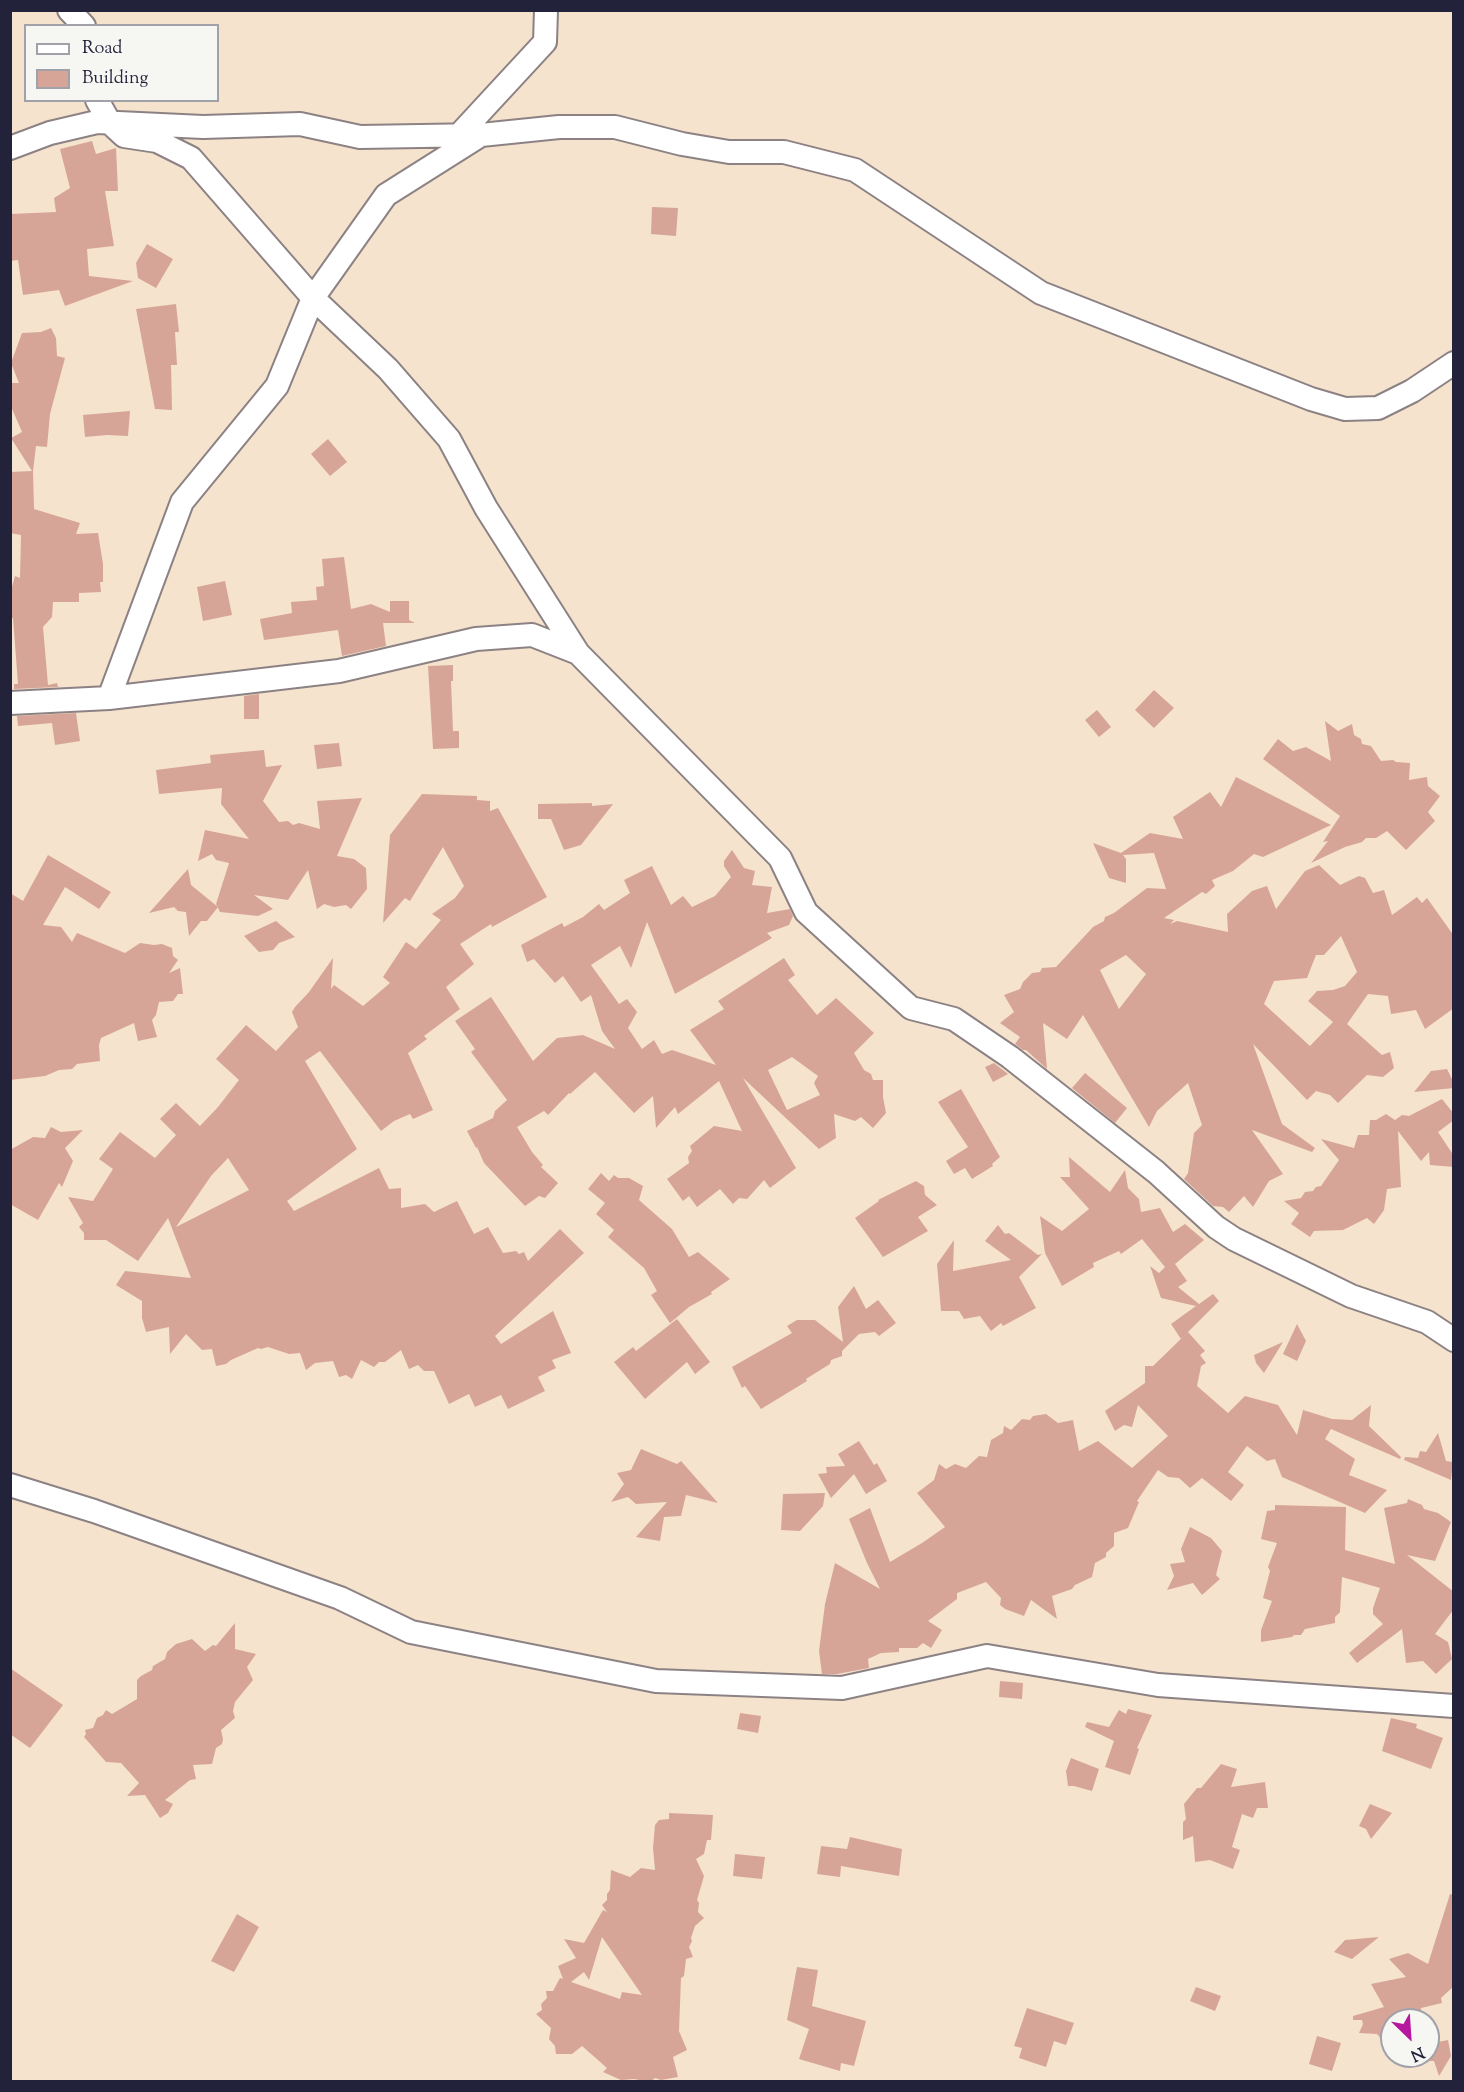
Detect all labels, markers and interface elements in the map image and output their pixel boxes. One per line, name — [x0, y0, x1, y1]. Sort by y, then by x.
legend — [24, 24, 219, 102]
text: Road — [82, 36, 122, 62]
text: Building — [82, 66, 148, 92]
north arrow — [1380, 2008, 1440, 2068]
text: N — [1406, 2040, 1428, 2066]

